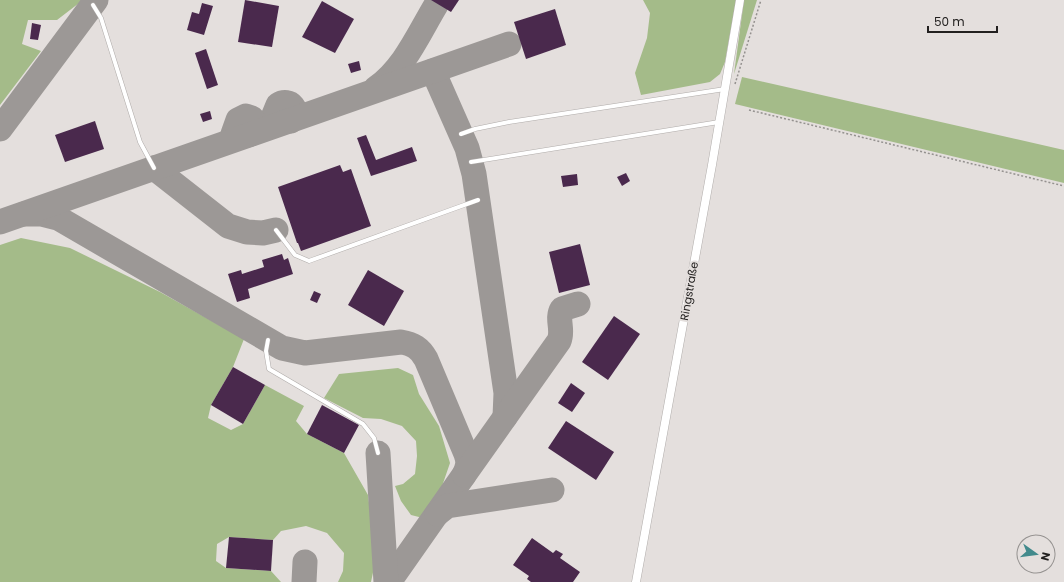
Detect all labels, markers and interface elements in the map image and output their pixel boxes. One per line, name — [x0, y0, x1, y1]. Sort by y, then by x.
scale bar — [928, 8, 997, 34]
text: 50 m — [934, 13, 965, 30]
street label: Ringstraße — [676, 260, 702, 322]
north arrow — [1016, 534, 1056, 574]
text: N — [1037, 550, 1054, 562]

